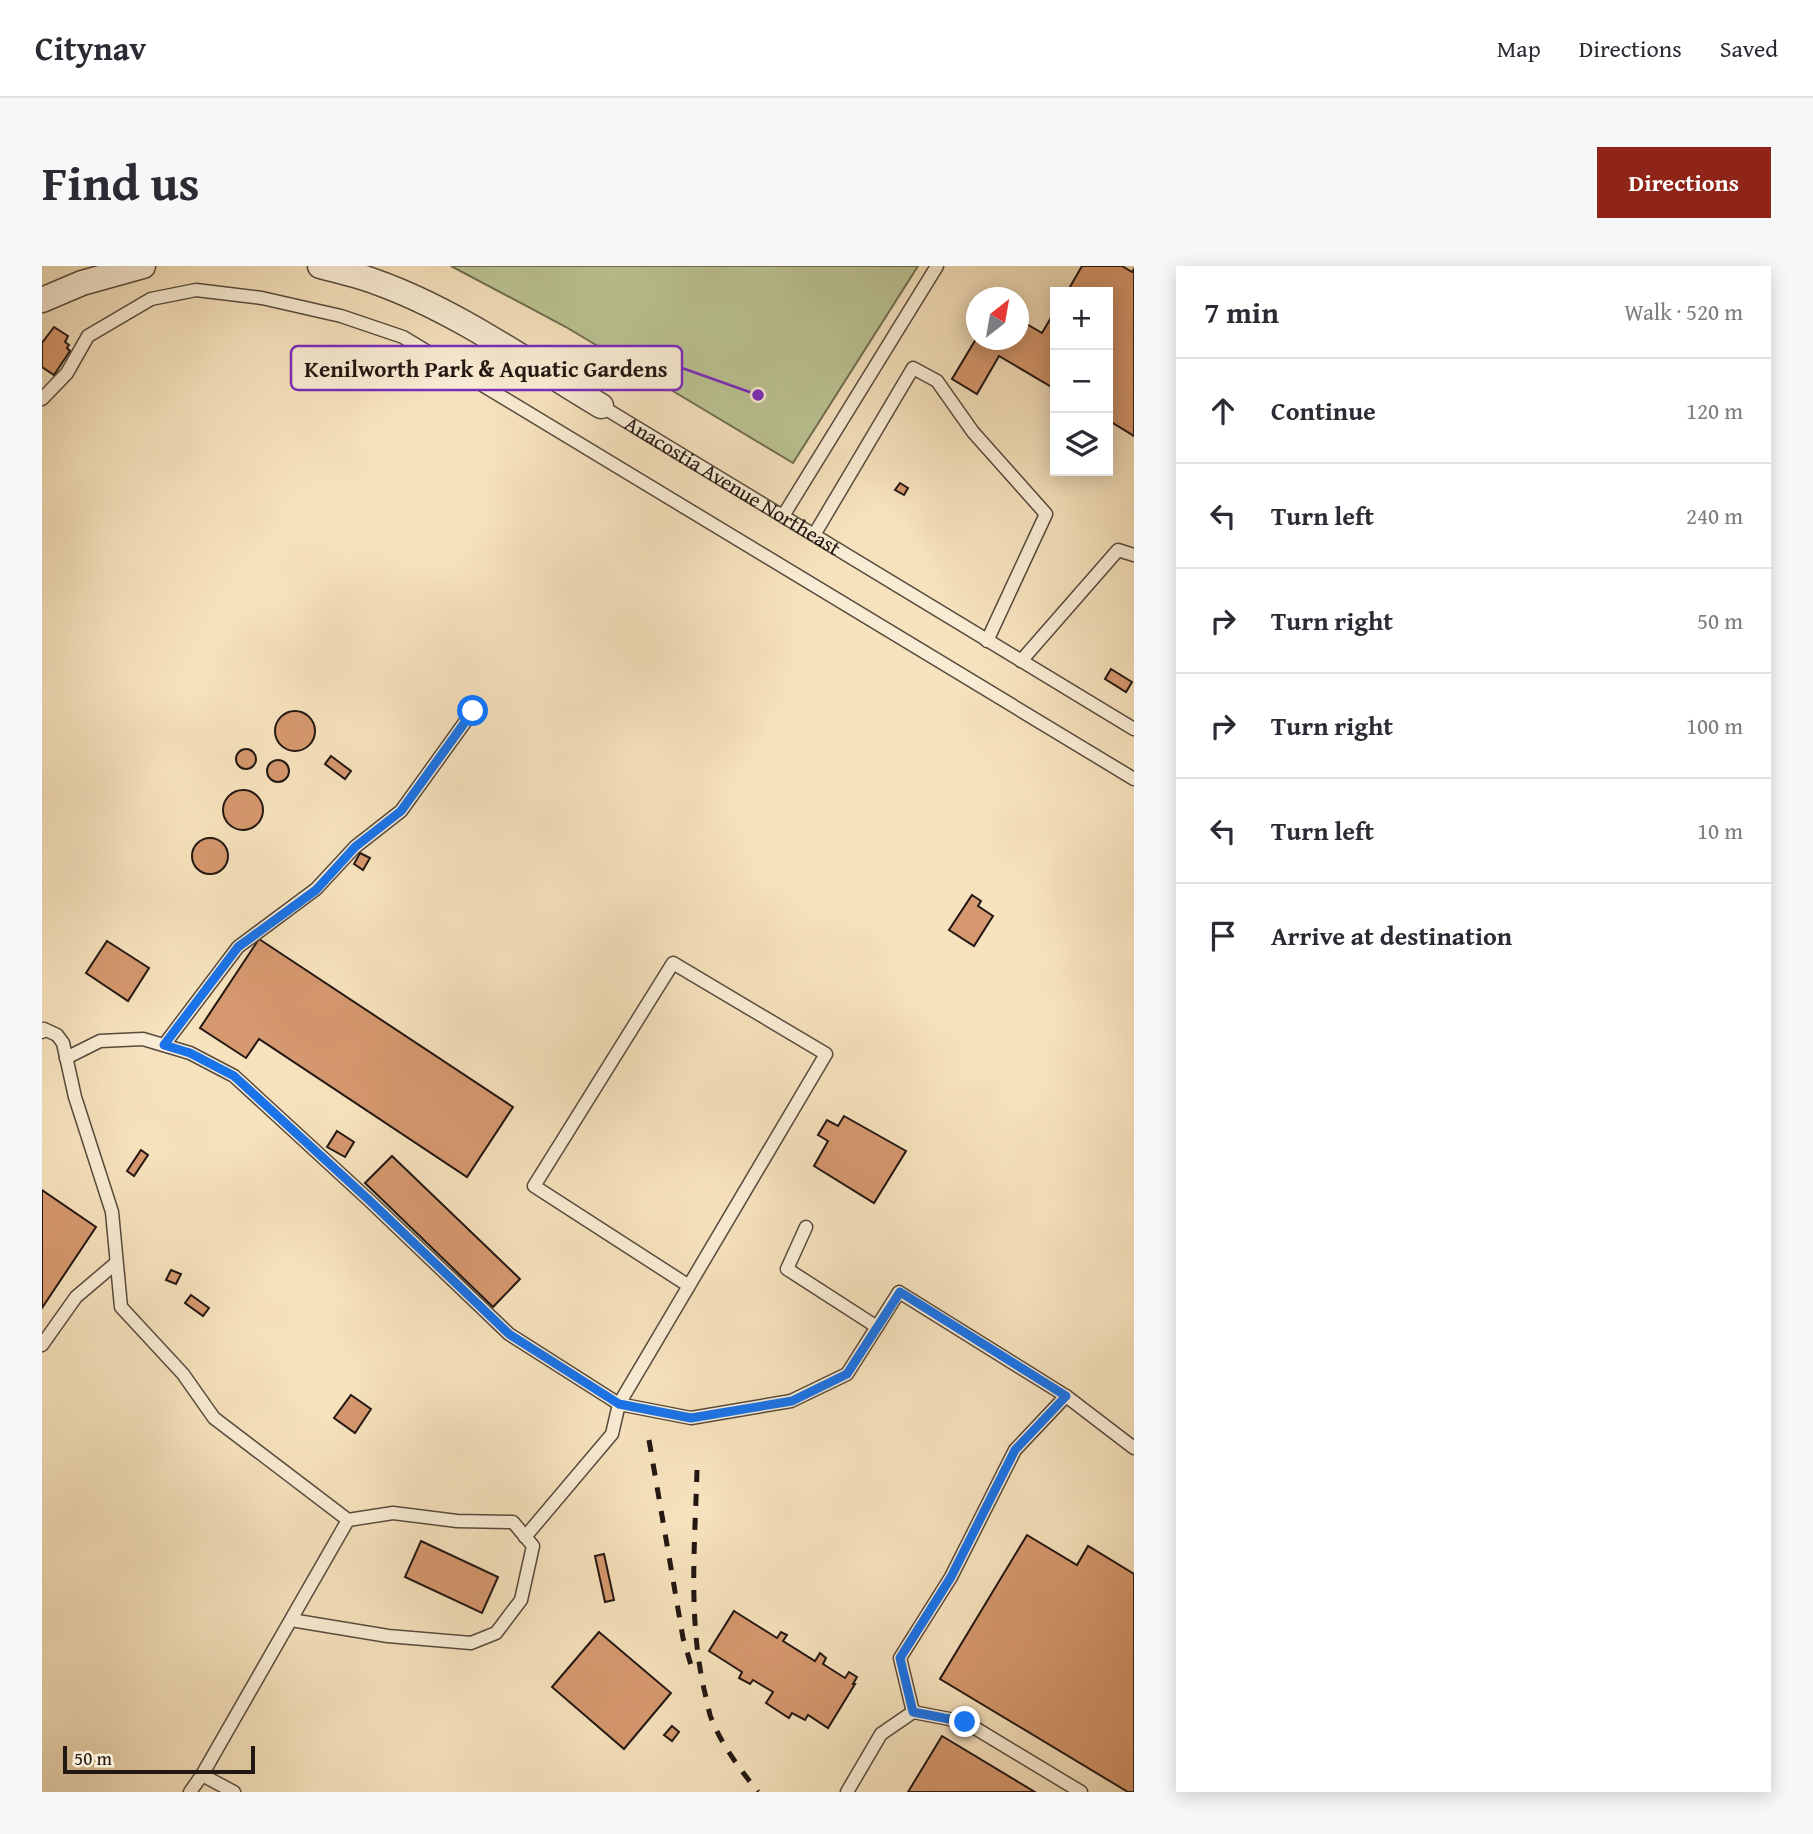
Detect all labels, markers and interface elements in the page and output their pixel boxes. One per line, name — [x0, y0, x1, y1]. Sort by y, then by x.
text: Citynav — [35, 24, 146, 72]
text: Map — [1497, 31, 1541, 66]
text: Directions — [1579, 31, 1682, 66]
text: Saved — [1720, 31, 1778, 66]
text: Find us — [42, 146, 200, 218]
button: Directions — [1597, 147, 1771, 218]
north arrow — [966, 287, 1029, 350]
map controls — [1050, 287, 1113, 476]
button: + — [1050, 287, 1113, 350]
text: 7 min — [1204, 290, 1279, 334]
text: Walk · 520 m — [1624, 295, 1743, 328]
callout: Kenilworth Park & Aquatic Gardens — [291, 346, 682, 390]
button: − — [1050, 350, 1113, 413]
text: Kenilworth Park & Aquatic Gardens — [304, 352, 668, 385]
text: Continue — [1271, 391, 1376, 430]
icon: ahead — [1204, 392, 1242, 430]
text: 120 m — [1686, 394, 1743, 427]
street label: Anacostia Avenue Northeast — [619, 408, 847, 563]
button: layers — [1050, 413, 1113, 476]
text: Turn left — [1271, 496, 1374, 535]
icon: left — [1204, 497, 1242, 535]
text: 240 m — [1686, 499, 1743, 532]
text: Turn right — [1271, 601, 1393, 640]
icon: right — [1204, 602, 1242, 640]
text: 50 m — [1697, 604, 1743, 637]
route start — [457, 695, 488, 726]
text: Turn right — [1271, 706, 1393, 745]
icon: right — [1204, 707, 1242, 745]
text: 100 m — [1686, 709, 1743, 742]
text: Turn left — [1271, 811, 1374, 850]
icon: left — [1204, 812, 1242, 850]
text: 10 m — [1697, 814, 1743, 847]
text: Arrive at destination — [1271, 916, 1512, 955]
icon: arrive — [1204, 917, 1242, 955]
route end — [949, 1706, 980, 1737]
scale bar — [63, 1743, 256, 1775]
text: 50 m — [74, 1744, 112, 1772]

